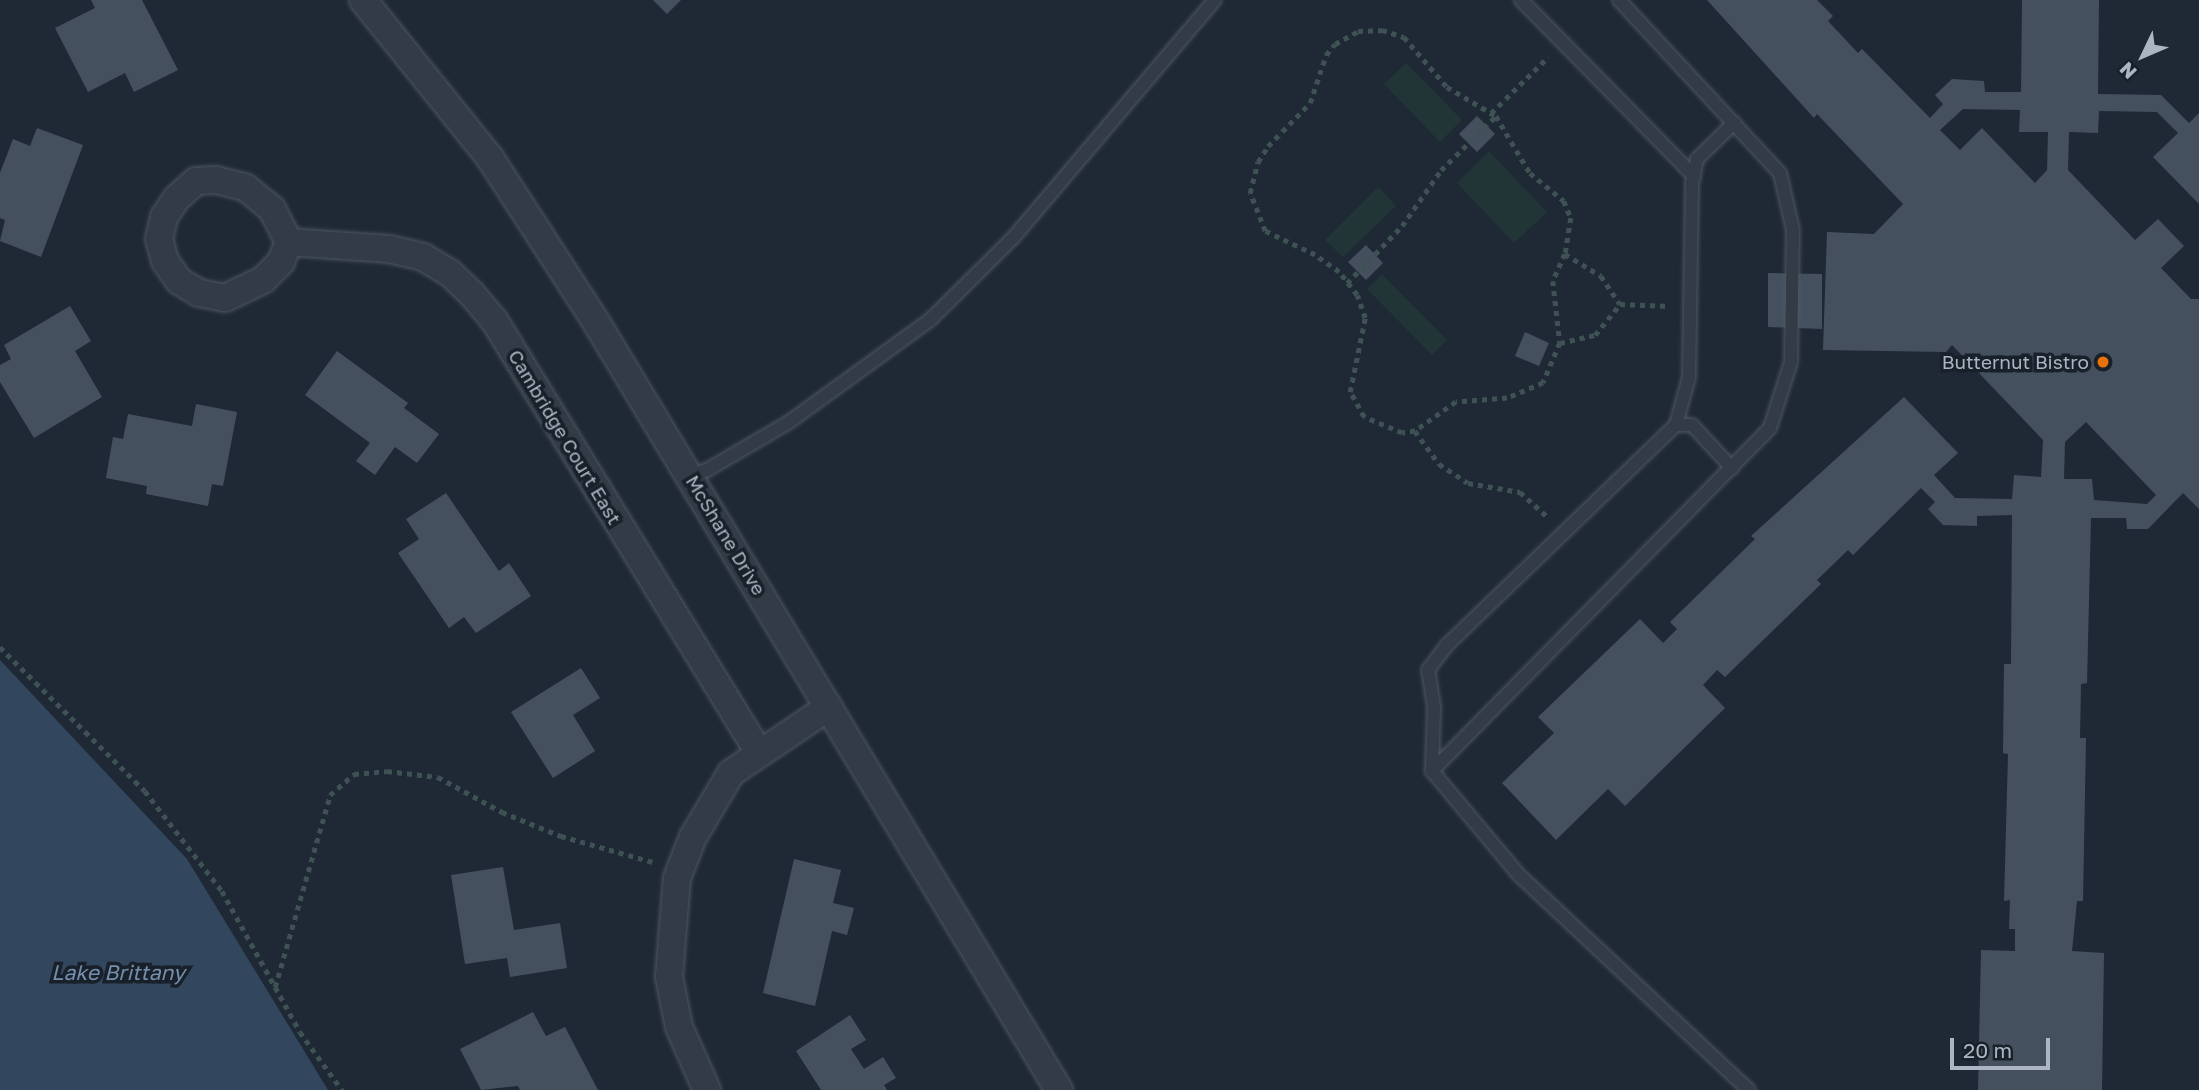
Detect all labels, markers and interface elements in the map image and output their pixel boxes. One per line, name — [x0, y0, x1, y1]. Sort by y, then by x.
north arrow — [2108, 21, 2178, 91]
text: N — [2114, 58, 2141, 84]
street label: Cambridge Court East — [504, 346, 626, 528]
place label: Butternut Bistro — [1942, 351, 2089, 373]
marker: Butternut Bistro — [2095, 354, 2111, 370]
street label: McShane Drive — [681, 471, 771, 599]
water label: Lake Brittany — [51, 959, 185, 985]
scale bar — [1954, 1024, 2054, 1068]
text: 20 m — [1963, 1037, 2012, 1063]

